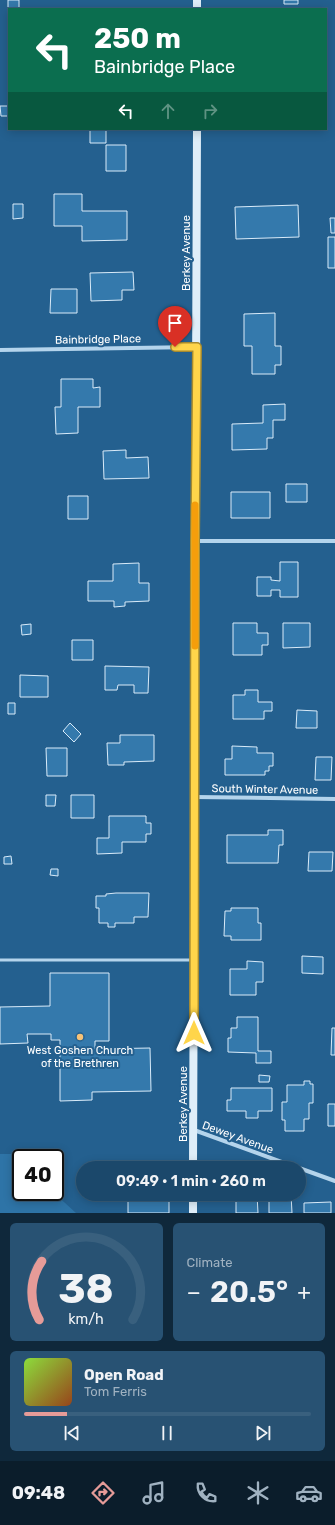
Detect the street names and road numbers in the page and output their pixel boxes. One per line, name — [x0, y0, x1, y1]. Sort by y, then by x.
street label: Berkey Avenue — [180, 215, 193, 291]
street label: Bainbridge Place — [55, 332, 141, 347]
street label: South Winter Avenue — [212, 782, 318, 797]
street label: Berkey Avenue — [177, 1066, 190, 1142]
street label: Dewey Avenue — [200, 1119, 275, 1156]

